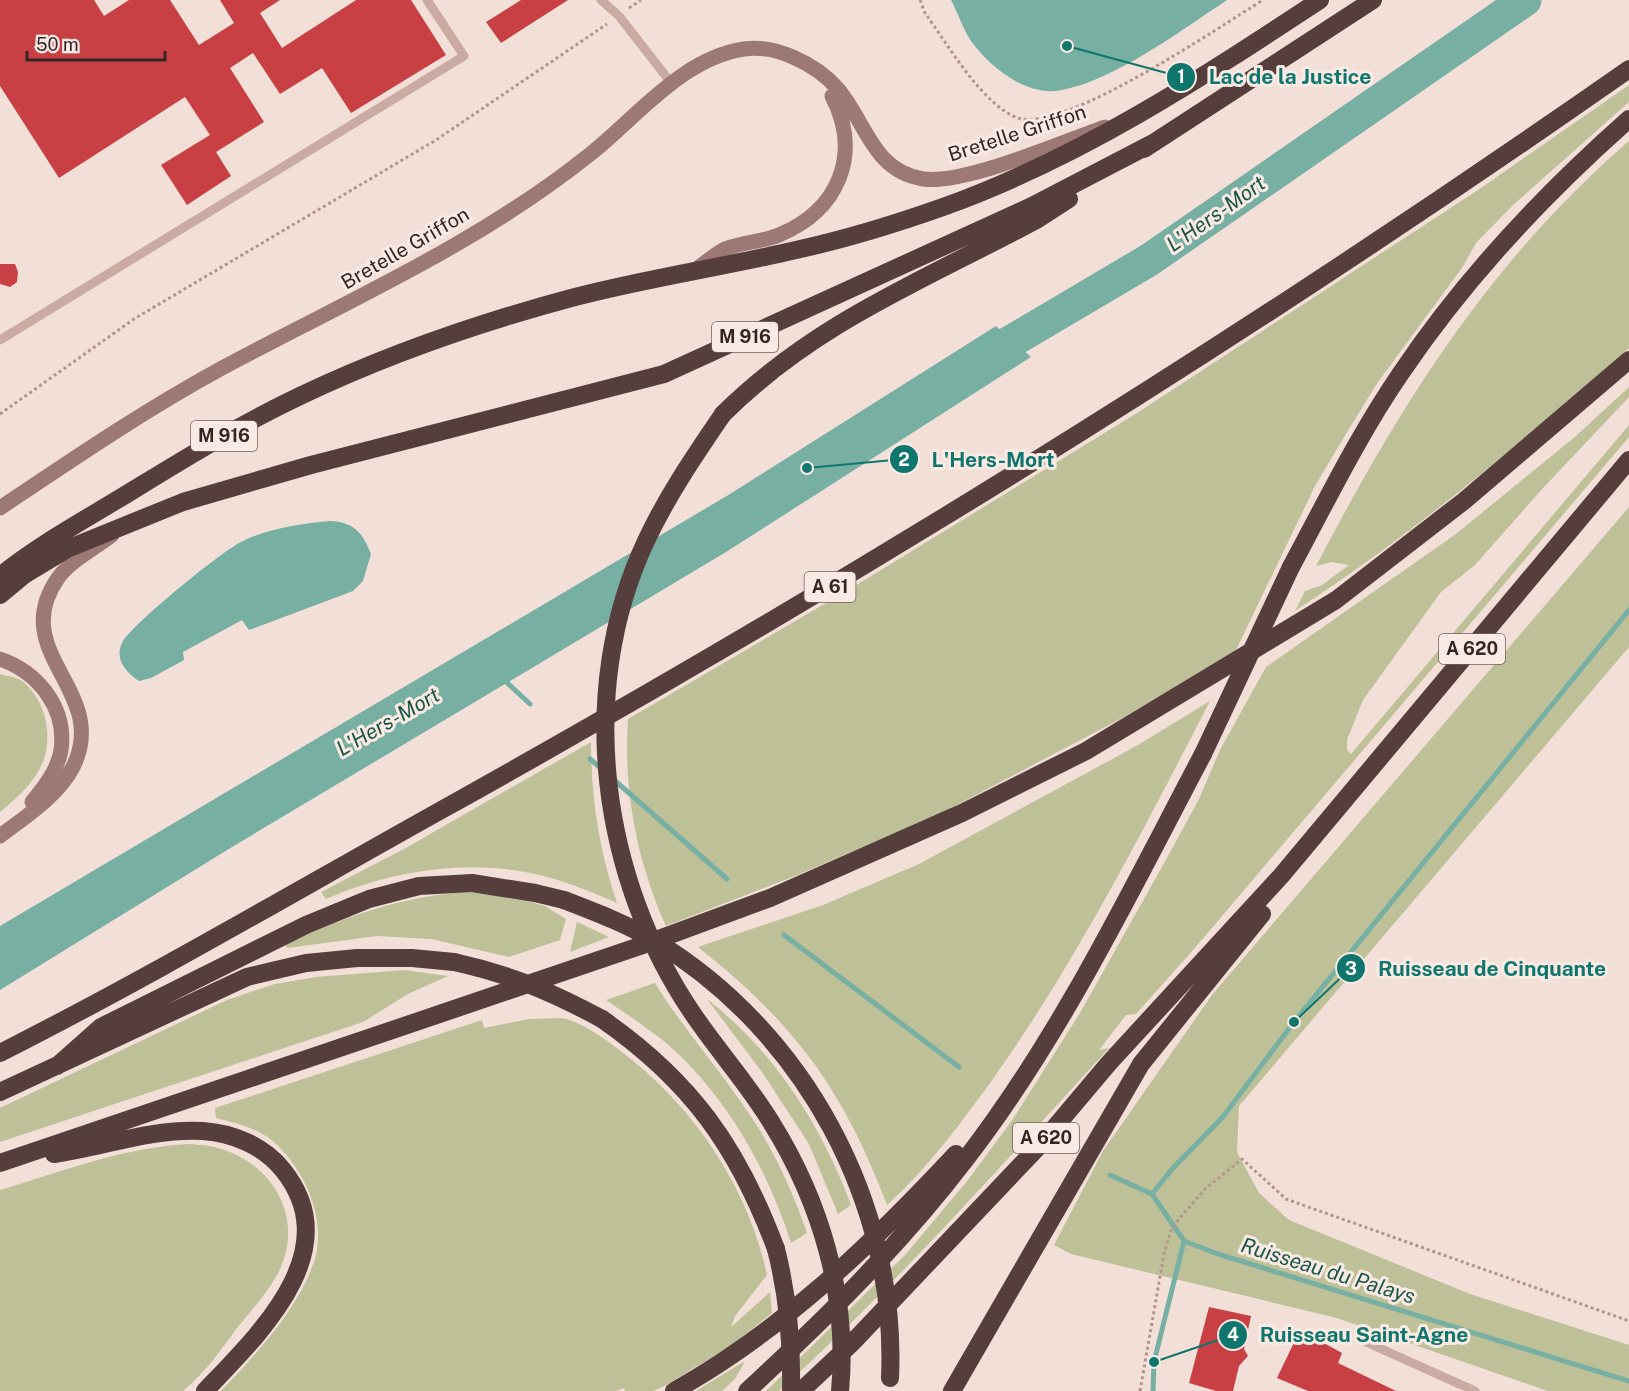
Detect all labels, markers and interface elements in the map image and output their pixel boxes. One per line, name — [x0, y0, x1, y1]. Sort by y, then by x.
scale bar — [27, 24, 165, 62]
text: 50 m — [36, 34, 79, 55]
callout: Lac de la Justice — [1166, 57, 1383, 96]
text: Lac de la Justice — [1209, 64, 1371, 89]
text: 1 — [1177, 66, 1185, 87]
street label: Bretelle Griffon — [945, 99, 1089, 167]
water label: L'Hers-Mort — [1161, 170, 1270, 257]
street label: Bretelle Griffon — [337, 202, 473, 294]
road number: M 916 — [712, 322, 778, 352]
road number: M 916 — [191, 421, 257, 451]
callout: L'Hers-Mort — [889, 440, 1066, 479]
text: L'Hers-Mort — [932, 447, 1054, 472]
text: 2 — [898, 449, 910, 470]
road number: A 61 — [804, 572, 856, 602]
road number: A 620 — [1439, 634, 1505, 664]
water label: L'Hers-Mort — [332, 682, 444, 761]
callout: Ruisseau de Cinquante — [1336, 949, 1619, 988]
text: Ruisseau de Cinquante — [1378, 956, 1606, 981]
text: 3 — [1345, 958, 1357, 979]
road number: A 620 — [1013, 1123, 1079, 1153]
water label: Ruisseau du Palays — [1238, 1232, 1418, 1309]
callout: Ruisseau Saint-Agne — [1218, 1315, 1481, 1354]
text: Ruisseau Saint-Agne — [1260, 1322, 1468, 1347]
text: 4 — [1227, 1324, 1239, 1345]

